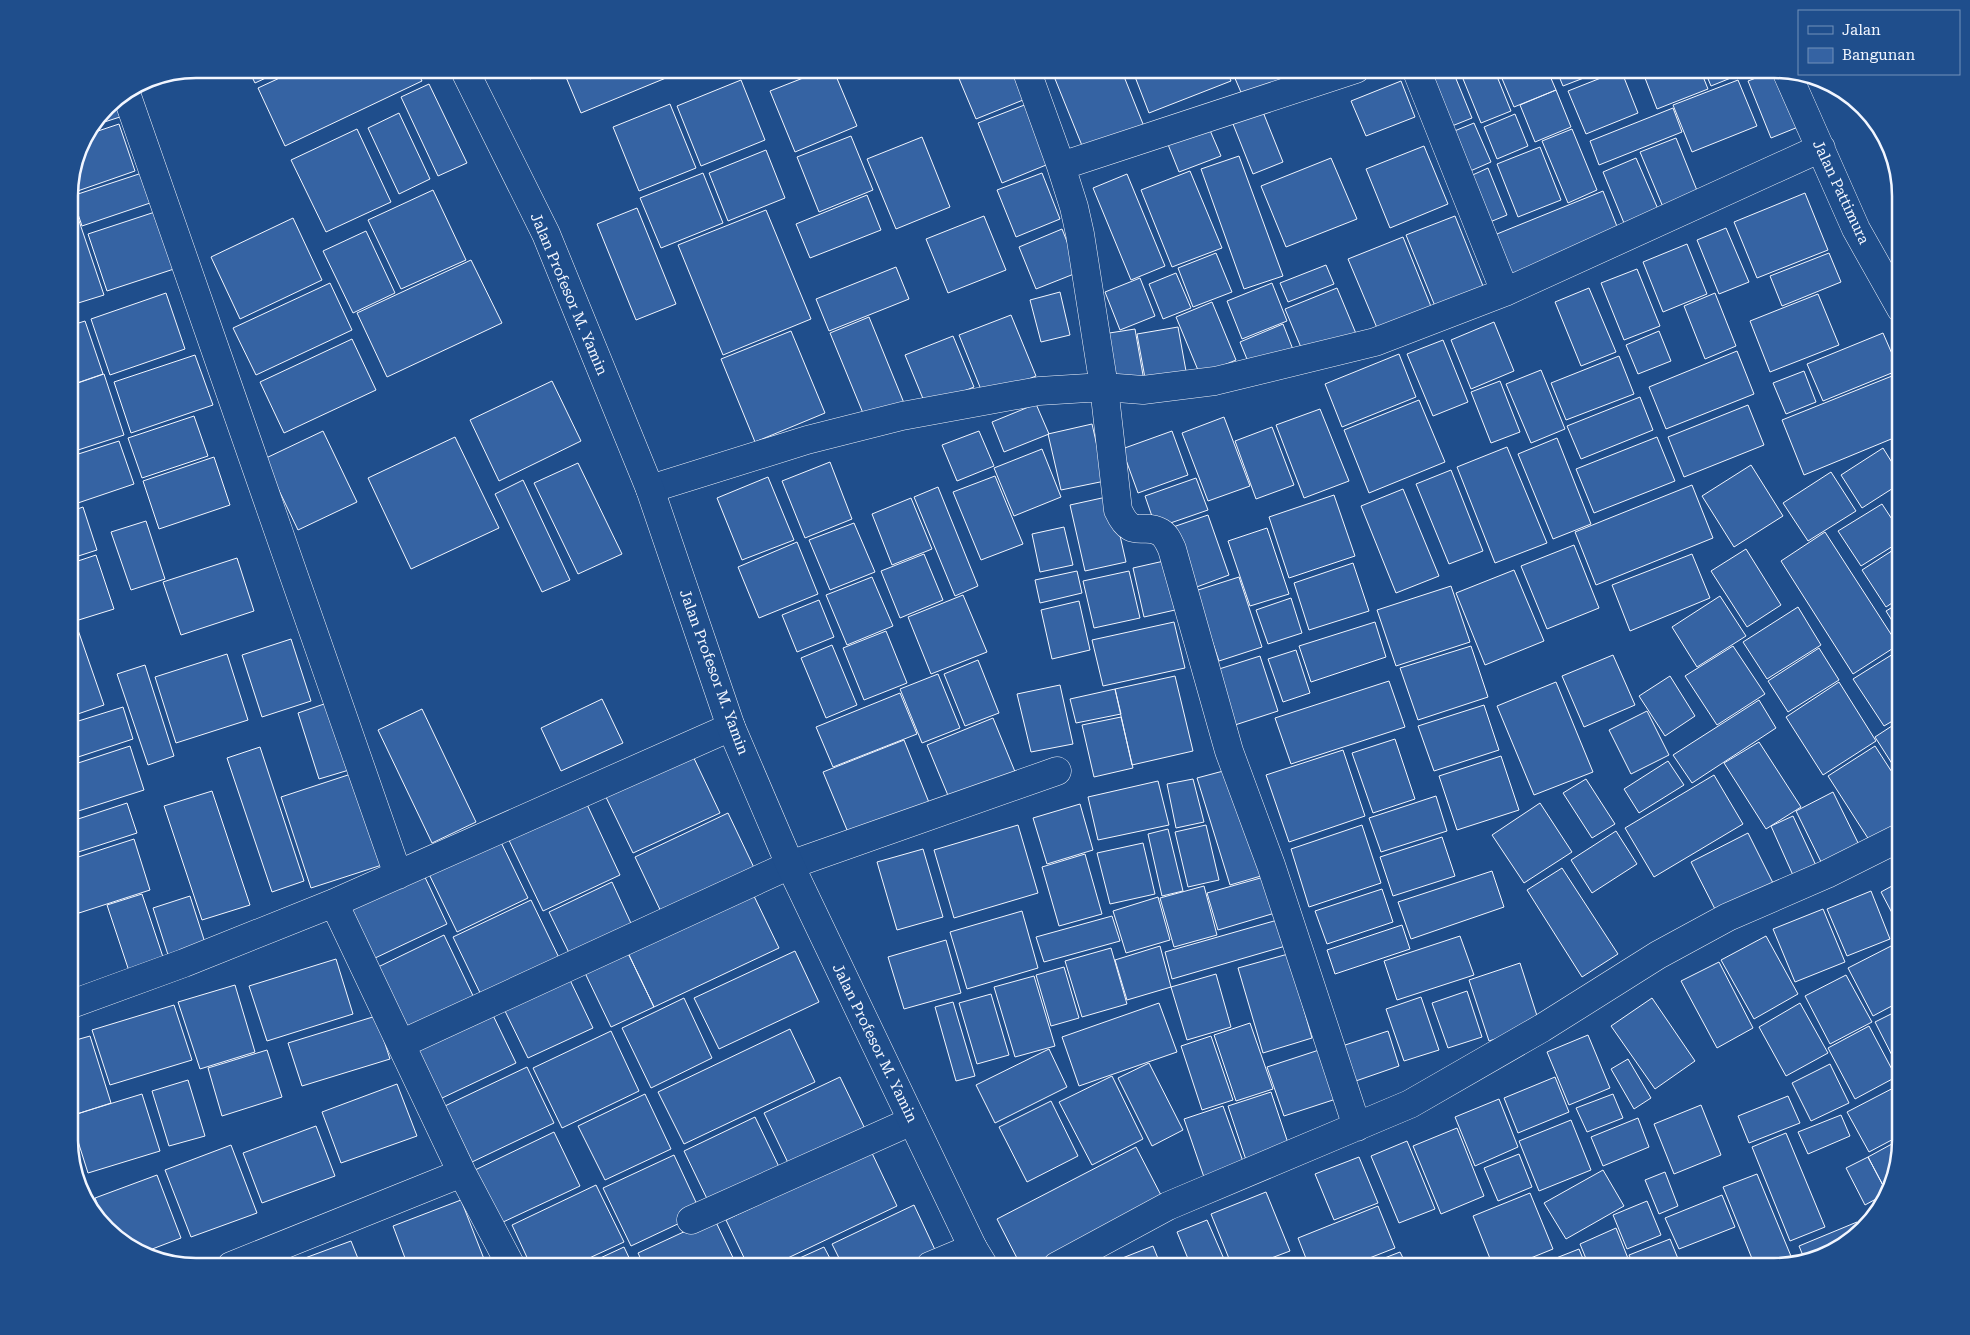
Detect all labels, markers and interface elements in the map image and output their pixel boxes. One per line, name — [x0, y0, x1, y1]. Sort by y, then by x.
legend — [1798, 10, 1960, 75]
text: Jalan — [1842, 21, 1881, 39]
text: Bangunan — [1842, 46, 1915, 64]
street label: Jalan Pattimura — [1809, 137, 1873, 247]
street label: Jalan Profesor M. Yamin — [527, 210, 612, 378]
street label: Jalan Profesor M. Yamin — [676, 587, 752, 758]
street label: Jalan Profesor M. Yamin — [829, 960, 922, 1126]

